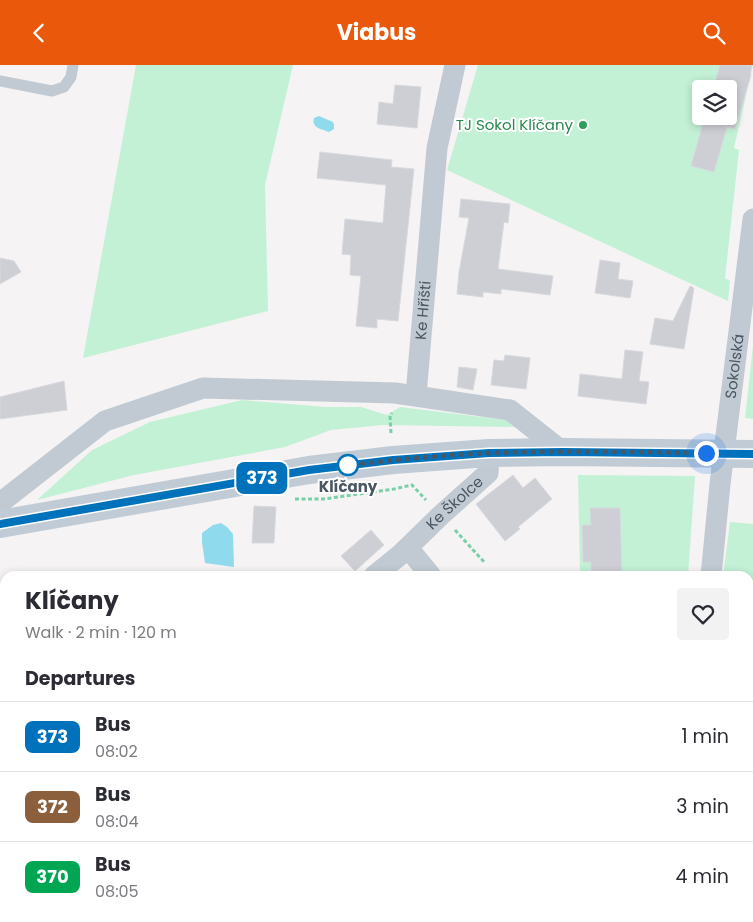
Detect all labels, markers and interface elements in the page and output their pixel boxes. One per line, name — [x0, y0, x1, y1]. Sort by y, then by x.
text: Viabus — [337, 17, 416, 48]
icon: back — [25, 19, 53, 47]
icon: search — [700, 19, 728, 47]
map controls — [692, 80, 737, 125]
button: layers — [692, 80, 737, 125]
place label: TJ Sokol Klíčany — [456, 114, 574, 135]
marker: TJ Sokol Klíčany — [577, 119, 589, 131]
street label: Ke Hřišti — [410, 280, 436, 341]
street label: Sokolská — [720, 333, 749, 400]
your location — [694, 441, 719, 466]
marker: Klíčany — [337, 454, 359, 476]
line badge: 373 — [233, 462, 291, 494]
text: 373 — [246, 465, 278, 490]
street label: Ke Školce — [421, 471, 488, 534]
place label: Klíčany — [319, 476, 378, 497]
text: Klíčany — [25, 584, 119, 617]
button: heart — [677, 588, 729, 640]
text: Walk · 2 min · 120 m — [25, 621, 177, 644]
text: Departures — [25, 665, 135, 692]
text: Bus — [95, 711, 131, 738]
text: 1 min — [681, 723, 729, 750]
text: 373 — [37, 724, 68, 749]
text: 08:02 — [95, 740, 138, 763]
text: Bus — [95, 781, 131, 808]
text: 3 min — [676, 793, 729, 820]
text: 372 — [37, 794, 68, 819]
text: 08:04 — [95, 810, 139, 833]
text: Bus — [95, 851, 131, 878]
text: 4 min — [676, 863, 729, 890]
text: 370 — [36, 864, 69, 889]
text: 08:05 — [95, 880, 139, 903]

